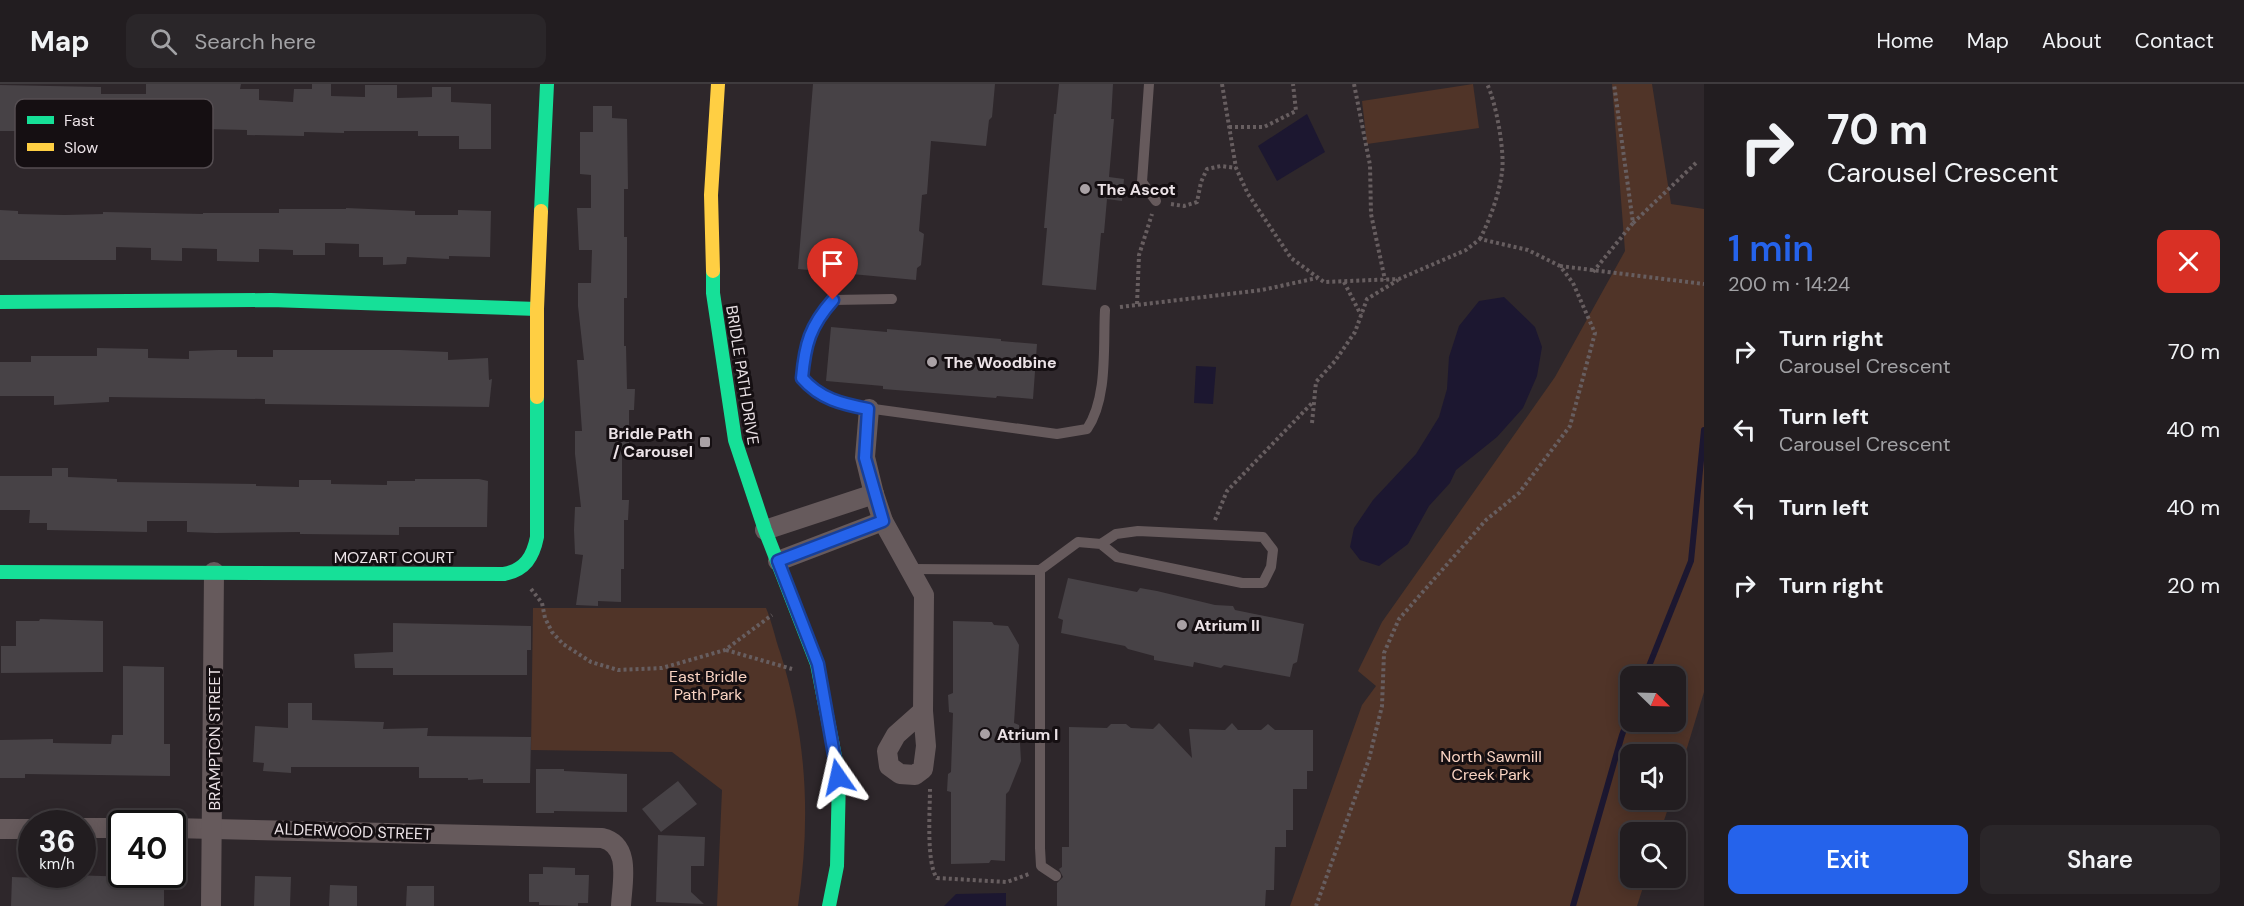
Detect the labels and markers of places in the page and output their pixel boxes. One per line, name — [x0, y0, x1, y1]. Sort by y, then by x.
place label: The Ascot — [1097, 179, 1176, 200]
marker: The Ascot — [1078, 182, 1092, 196]
pin — [807, 238, 858, 300]
place label: The Woodbine — [944, 352, 1057, 373]
marker: The Woodbine — [925, 355, 939, 369]
place label: Bridle Path / Carousel — [608, 423, 693, 462]
marker: Bridle Path / Carousel — [698, 435, 712, 449]
place label: Atrium II — [1194, 615, 1260, 636]
marker: Atrium II — [1175, 618, 1189, 632]
place label: Atrium I — [997, 724, 1058, 745]
marker: Atrium I — [978, 727, 992, 741]

